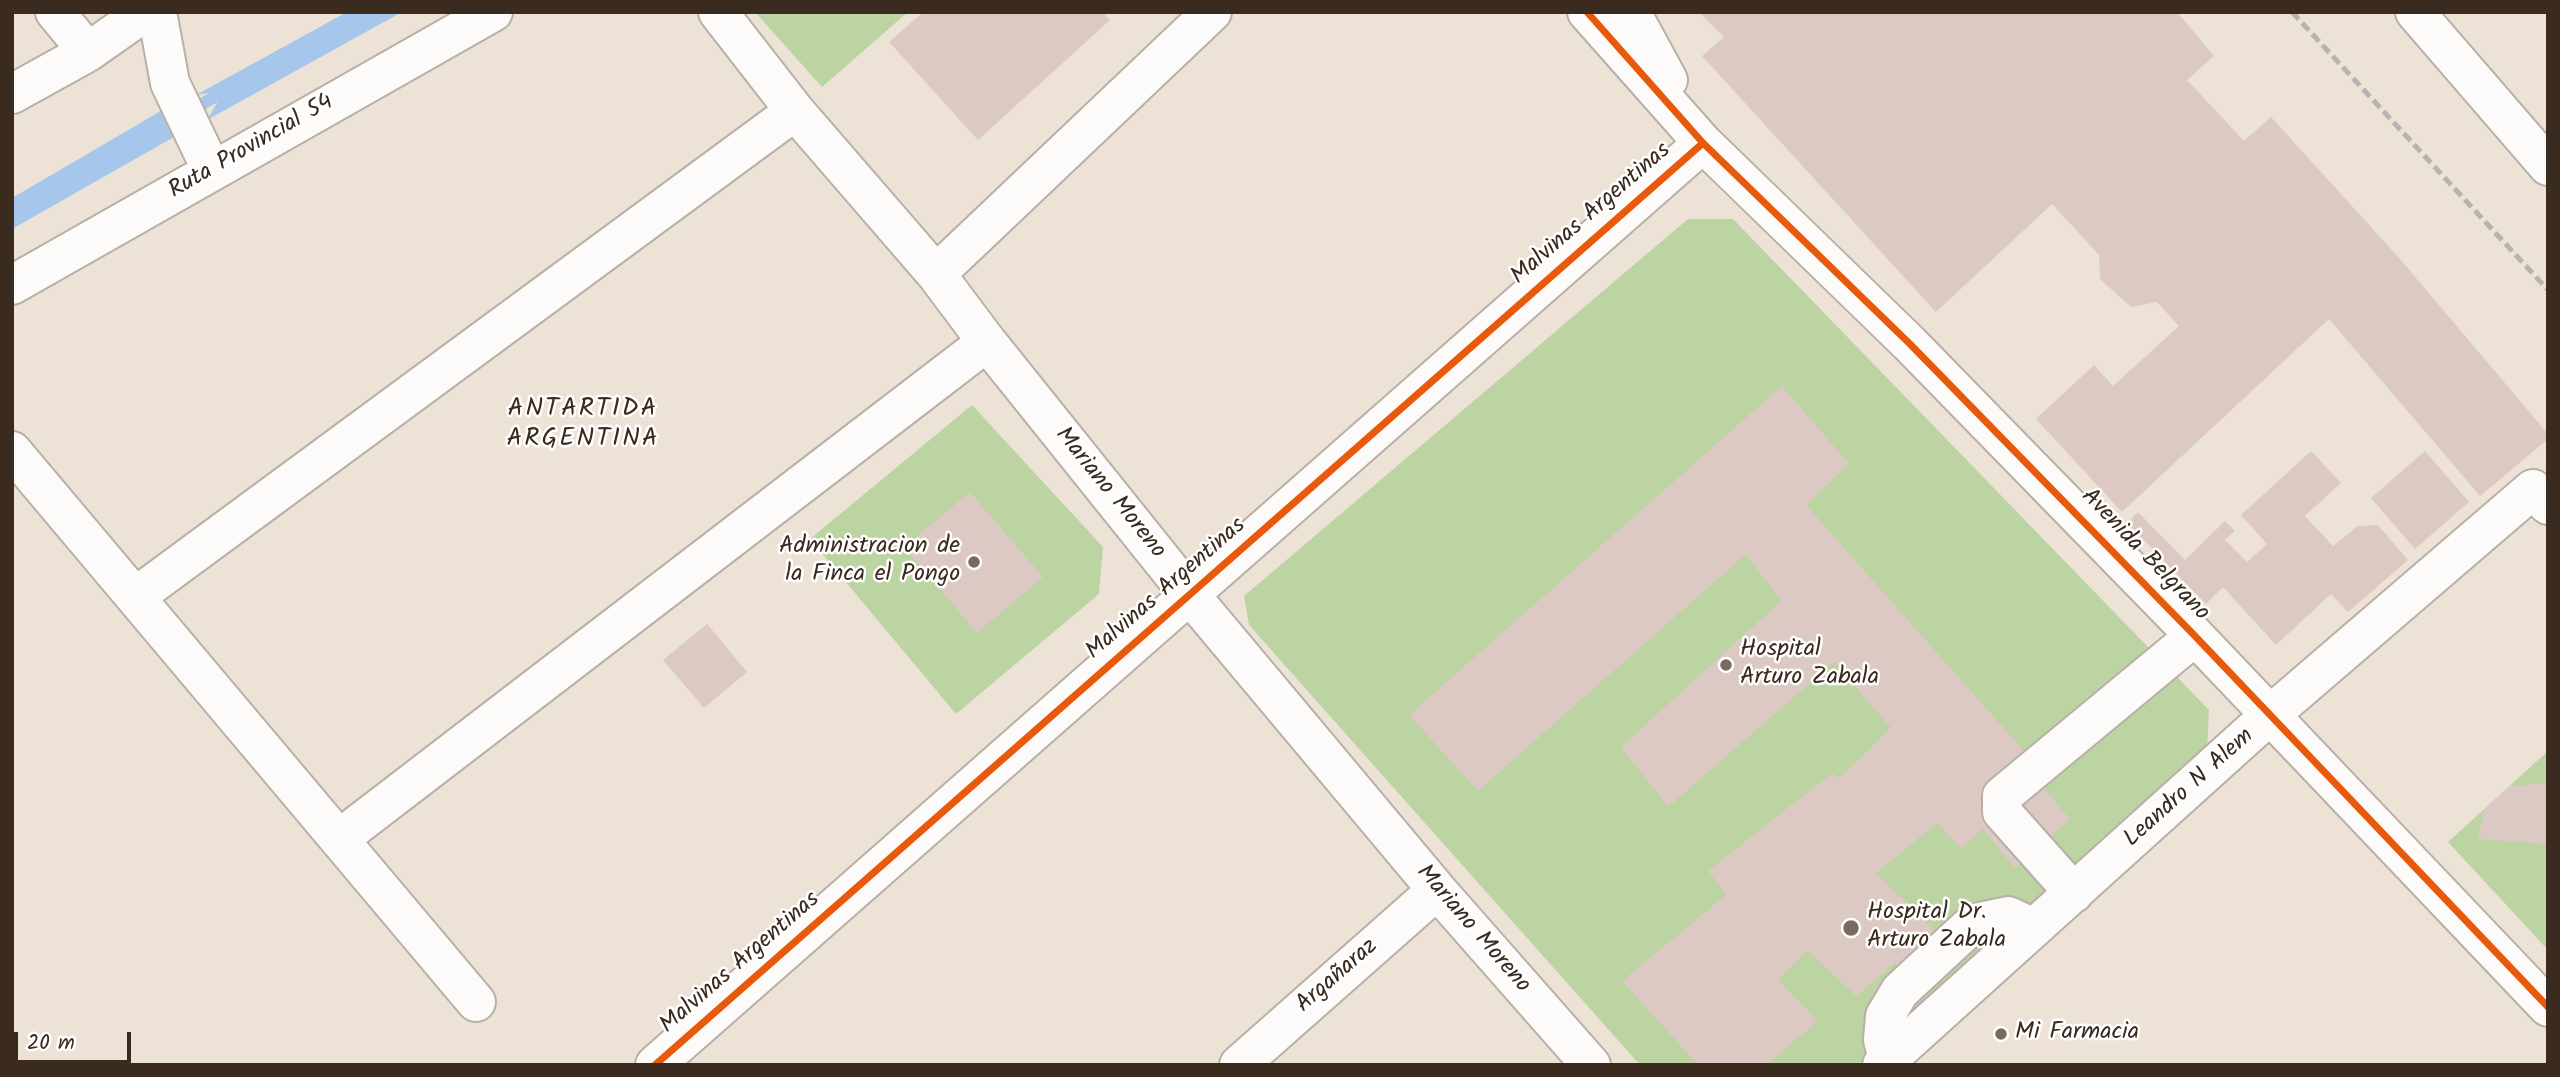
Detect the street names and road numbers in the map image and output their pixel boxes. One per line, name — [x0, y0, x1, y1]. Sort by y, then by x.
street label: Ruta Provincial 54 — [164, 89, 340, 207]
street label: Malvinas Argentinas — [1506, 138, 1678, 292]
street label: Mariano Moreno — [1047, 423, 1171, 565]
street label: Avenida Belgrano — [2074, 484, 2214, 628]
street label: Malvinas Argentinas — [1081, 513, 1253, 667]
street label: Leandro N Alem — [2119, 723, 2261, 855]
street label: Mariano Moreno — [1408, 860, 1536, 1000]
street label: Malvinas Argentinas — [655, 887, 827, 1041]
street label: Argañaraz — [1291, 934, 1385, 1020]

